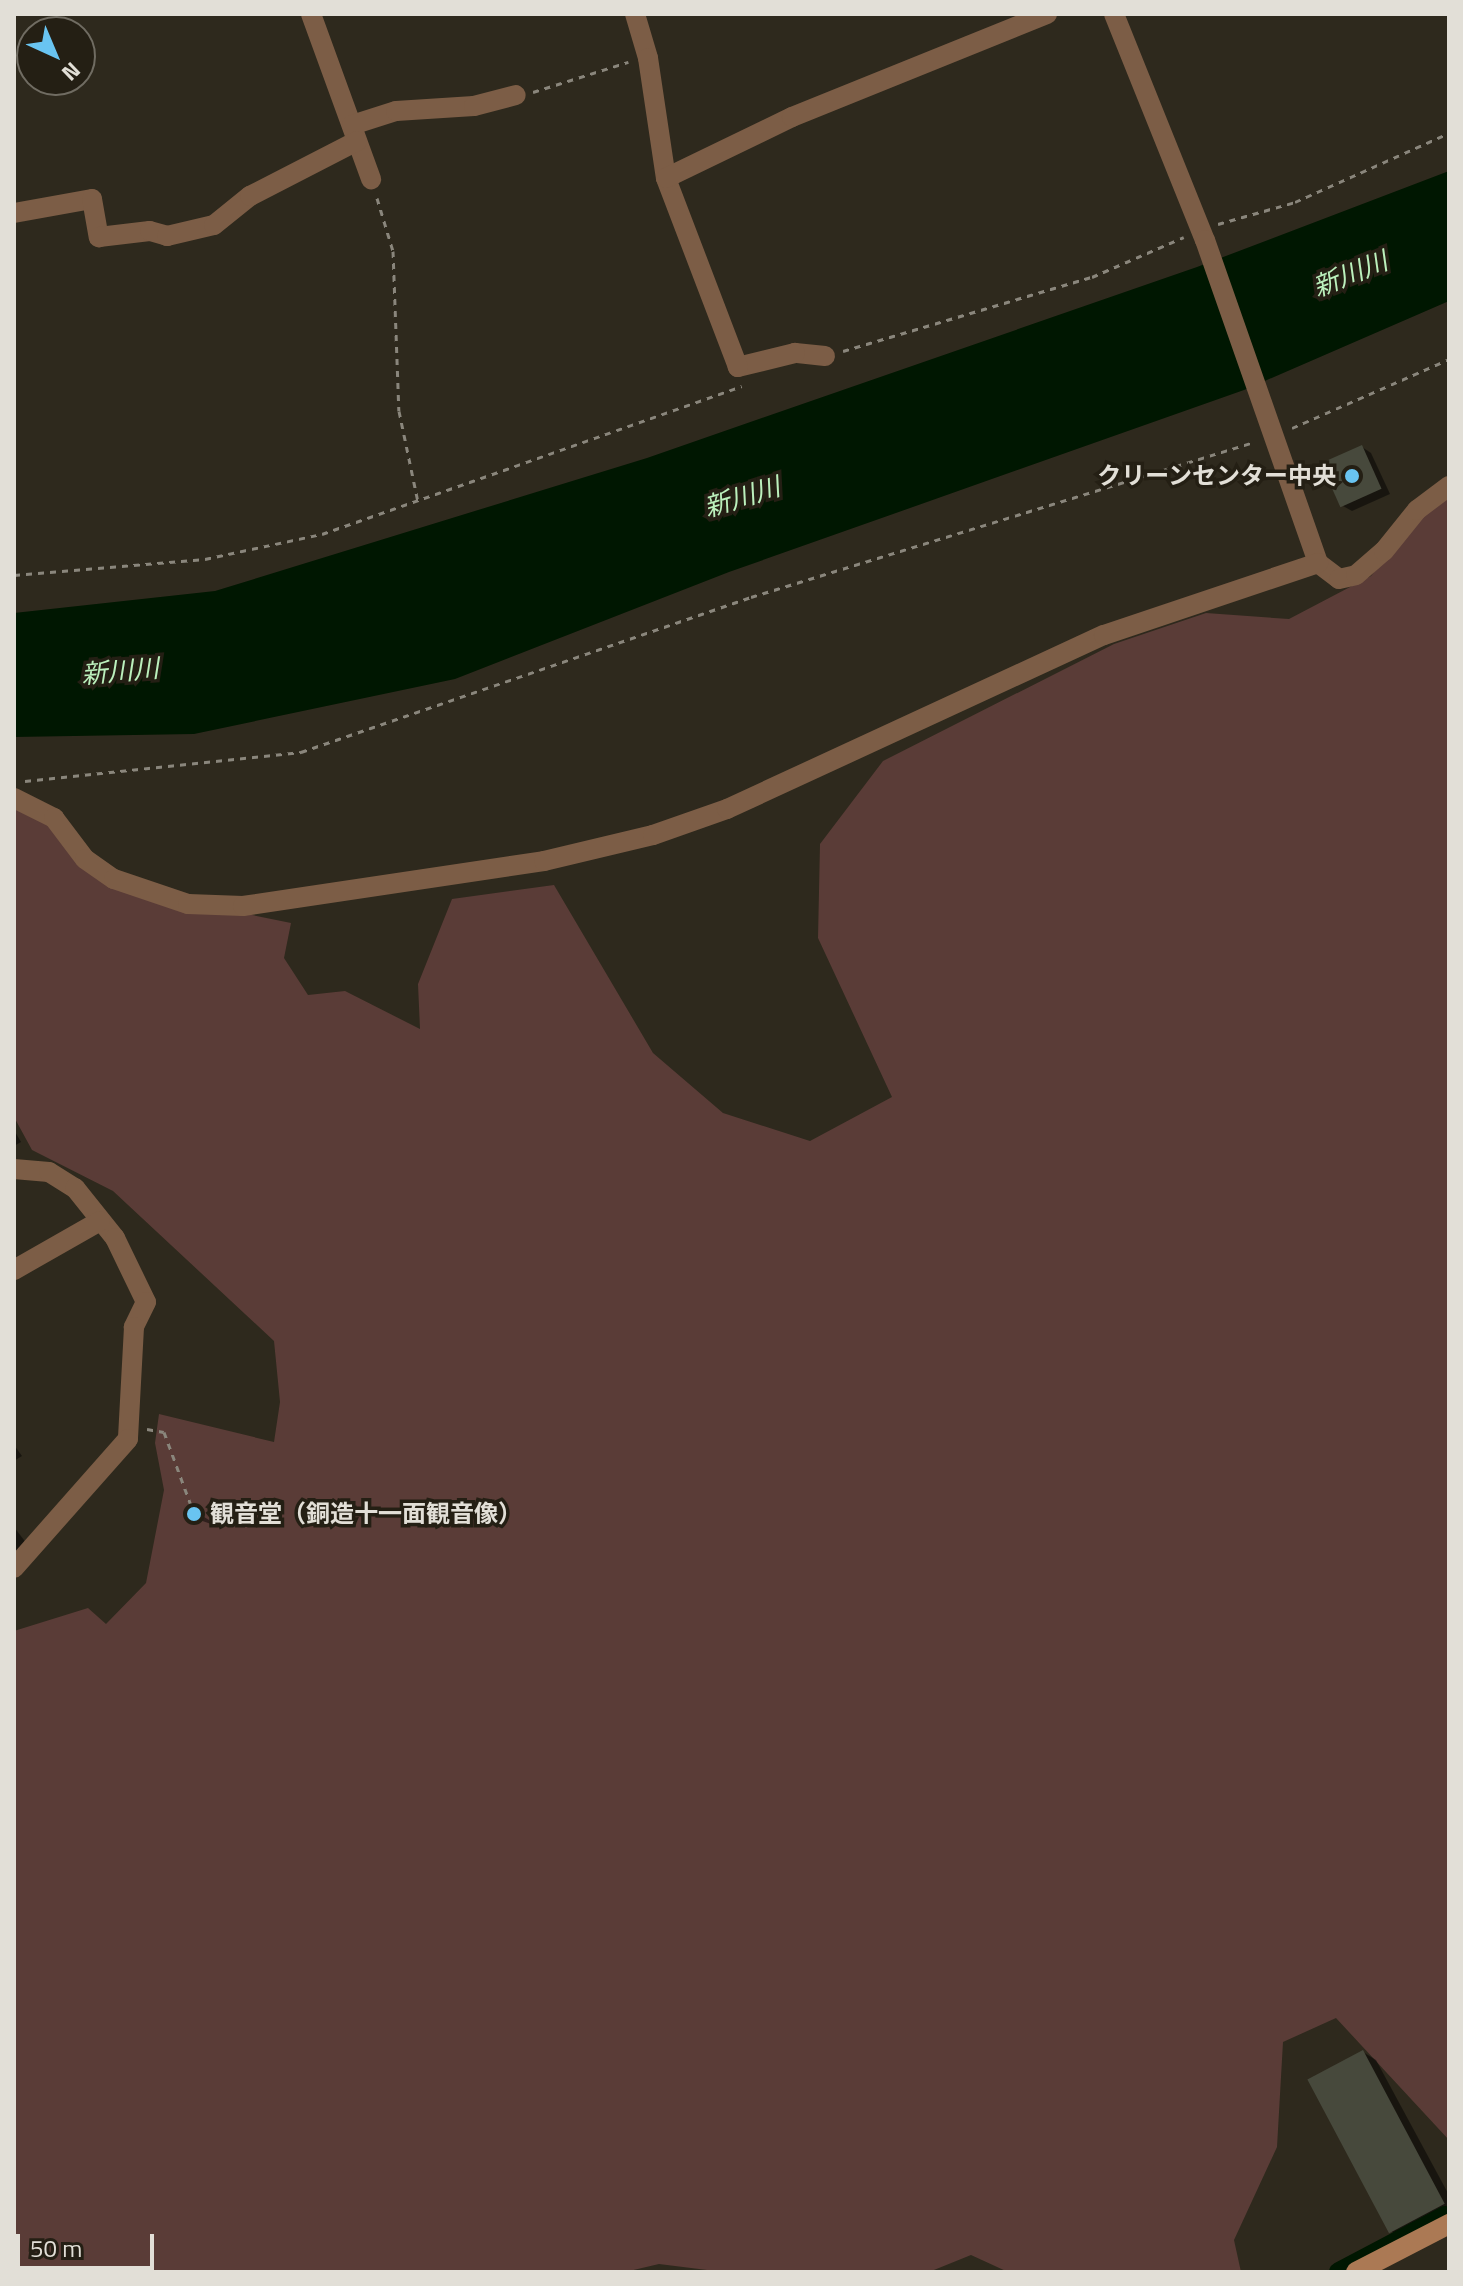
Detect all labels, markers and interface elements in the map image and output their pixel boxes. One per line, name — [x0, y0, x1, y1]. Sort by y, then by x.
north arrow — [16, 16, 96, 96]
text: N — [54, 54, 89, 89]
water label: 新川川 — [1308, 245, 1392, 303]
place label: クリーンセンター中央 — [1096, 462, 1336, 490]
marker: クリーンセンター中央 — [1343, 467, 1361, 485]
water label: 新川川 — [700, 471, 784, 523]
water label: 新川川 — [80, 652, 160, 690]
place label: 観音堂（銅造十一面観音像） — [210, 1500, 522, 1528]
marker: 観音堂（銅造十一面観音像） — [185, 1505, 203, 1523]
scale bar — [20, 2218, 158, 2268]
text: 50 m — [30, 2230, 82, 2266]

